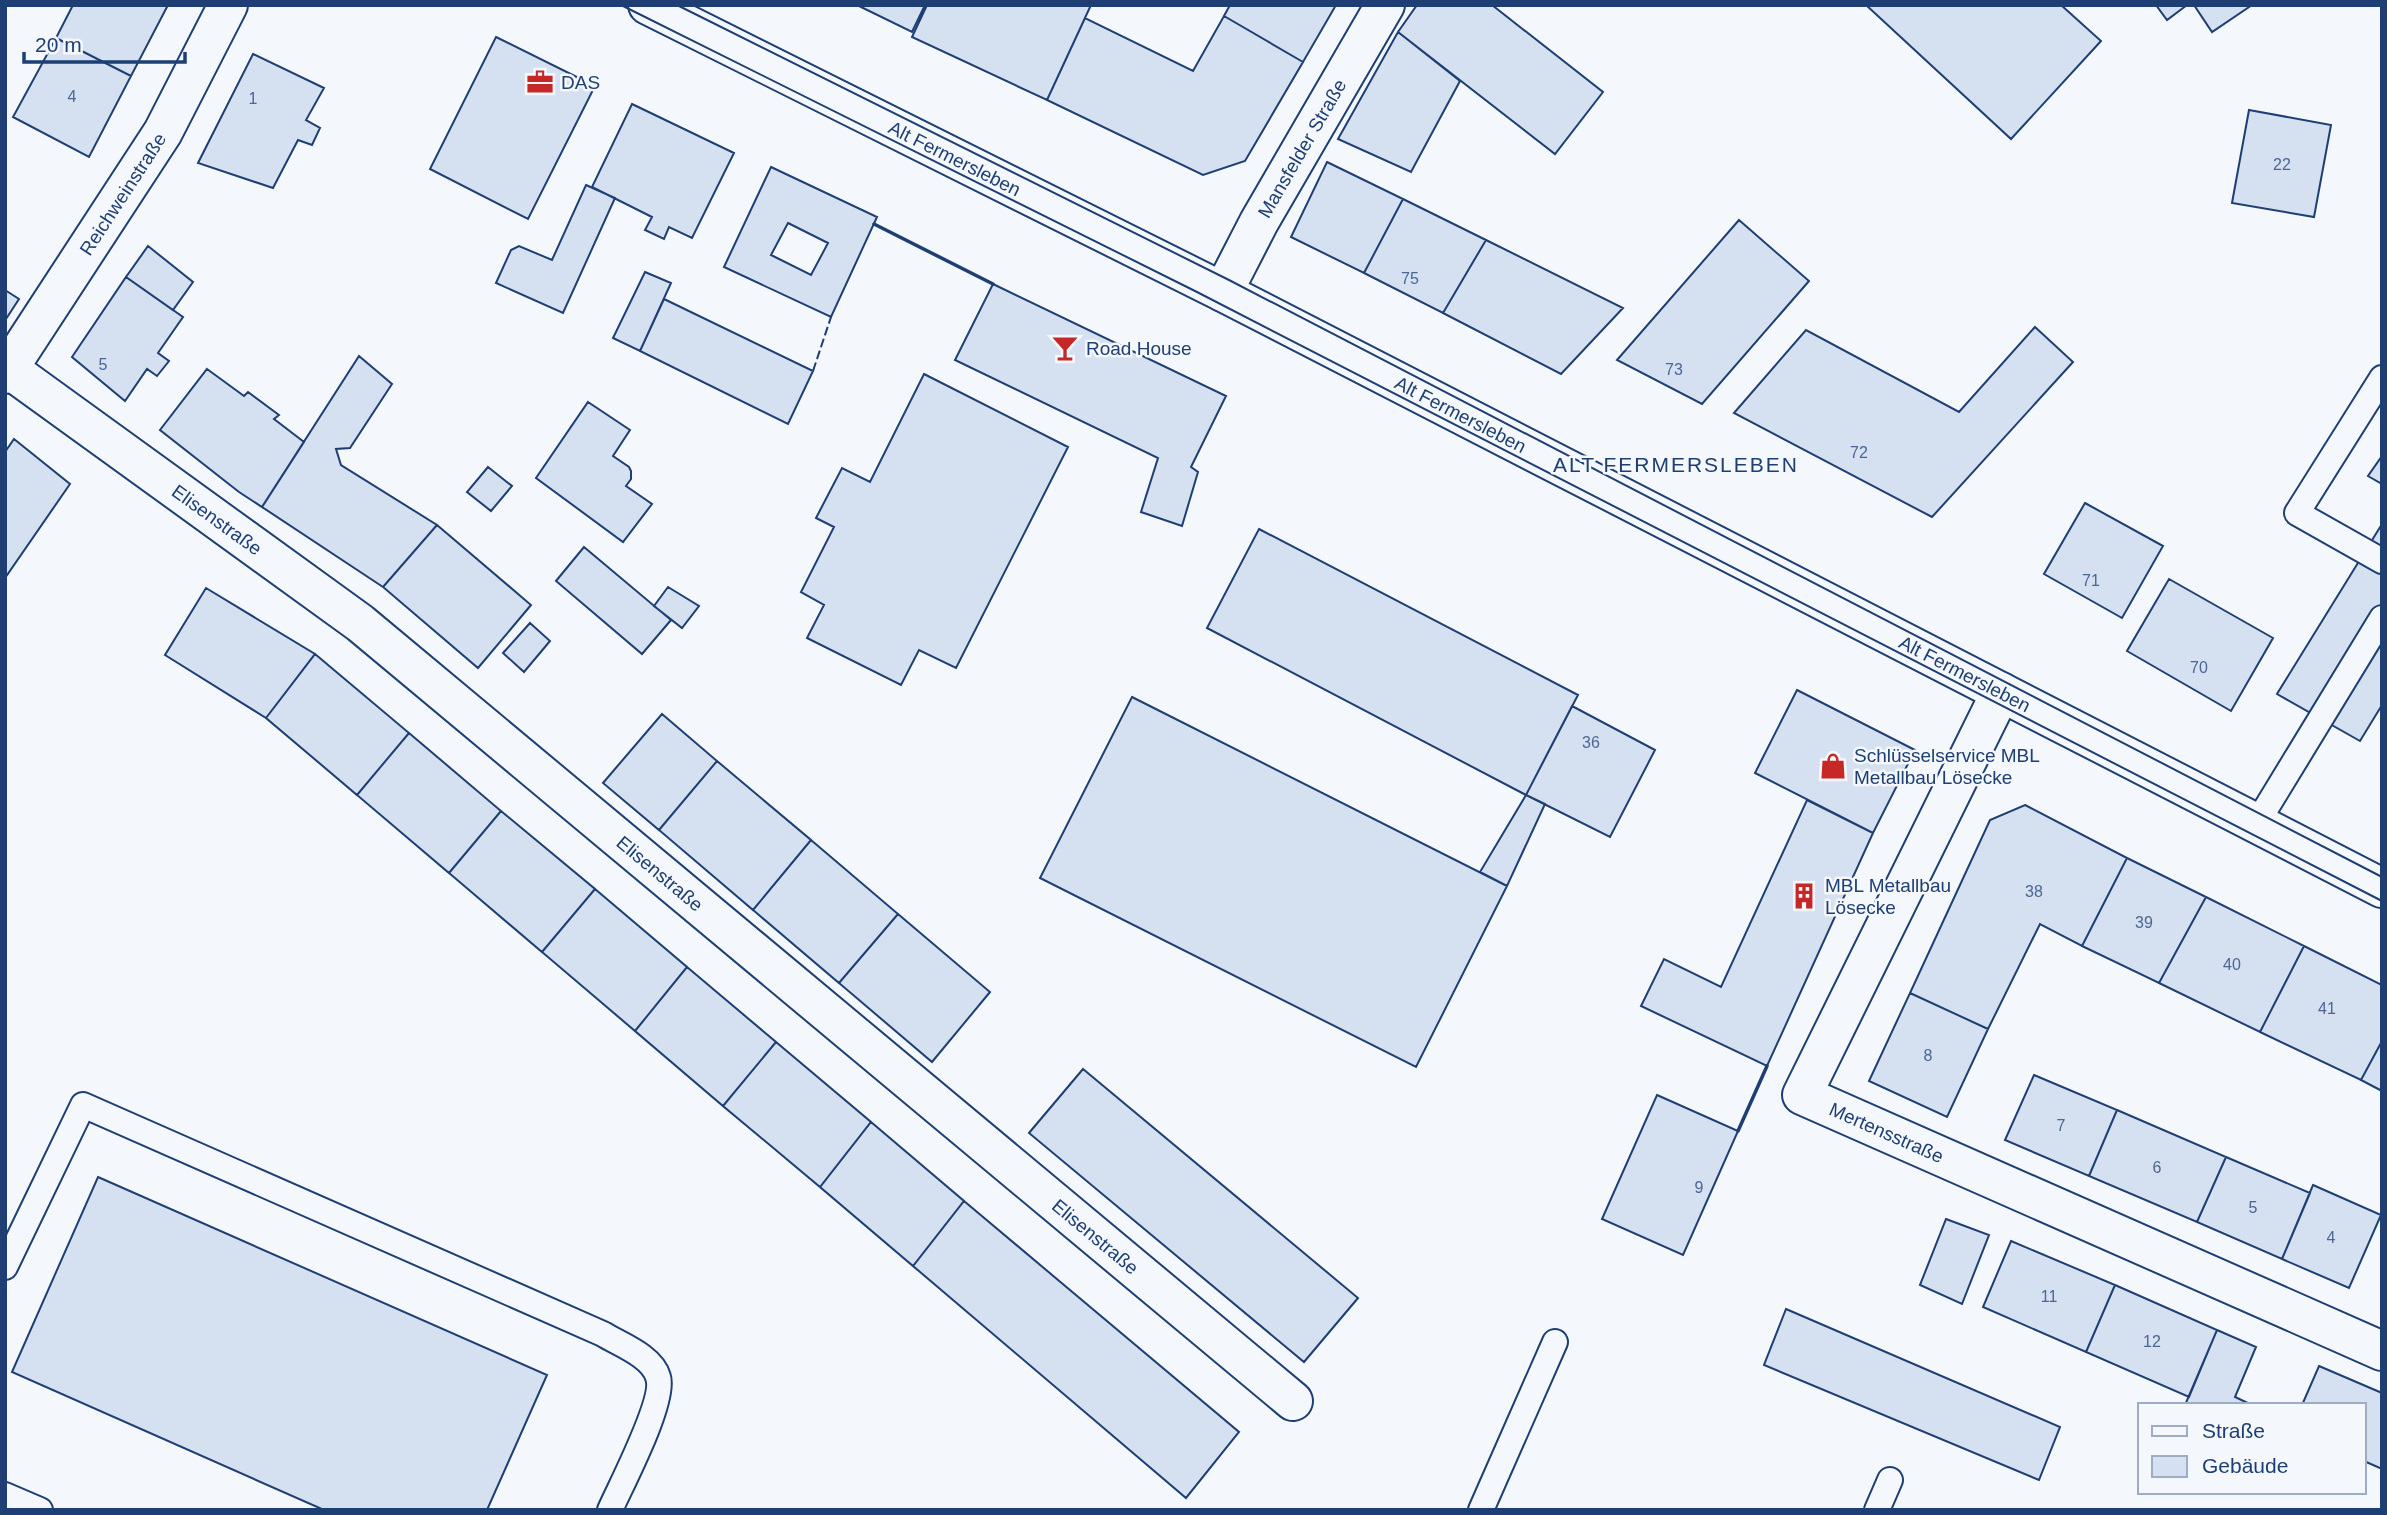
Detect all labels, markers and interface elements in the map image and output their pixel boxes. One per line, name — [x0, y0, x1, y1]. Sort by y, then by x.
scale bar — [24, 21, 186, 65]
text: 20 m — [35, 33, 82, 56]
office icon: DAS — [525, 67, 555, 97]
place label: DAS — [561, 72, 600, 93]
street label: Mansfelder Straße — [1253, 75, 1350, 221]
house number: 4 — [68, 88, 77, 105]
house number: 1 — [249, 90, 258, 107]
street label: Alt Fermersleben — [885, 116, 1024, 200]
street label: Reichweinstraße — [75, 129, 170, 259]
house number: 22 — [2273, 156, 2291, 173]
house number: 75 — [1401, 270, 1419, 287]
bar icon: Road House — [1050, 333, 1080, 363]
place label: Road House — [1086, 338, 1192, 359]
house number: 5 — [99, 356, 108, 373]
house number: 73 — [1665, 361, 1683, 378]
street label: Alt Fermersleben — [1392, 372, 1530, 457]
house number: 72 — [1850, 444, 1868, 461]
district label: ALT FERMERSLEBEN — [1553, 453, 1799, 476]
street label: Elisenstraße — [168, 480, 266, 559]
house number: 71 — [2082, 572, 2100, 589]
street label: Alt Fermersleben — [1896, 631, 2034, 716]
house number: 70 — [2190, 659, 2208, 676]
house number: 36 — [1582, 734, 1600, 751]
place label: Schlüsselservice MBL Metallbau Lösecke — [1854, 745, 2040, 788]
shop icon: Schlüsselservice MBL Metallbau Lösecke — [1818, 751, 1848, 781]
street label: Elisenstraße — [613, 831, 707, 915]
place label: MBL Metallbau Lösecke — [1825, 875, 1951, 918]
building icon: MBL Metallbau Lösecke — [1789, 881, 1819, 911]
house number: 38 — [2025, 883, 2043, 900]
house number: 39 — [2135, 914, 2153, 931]
house number: 40 — [2223, 956, 2241, 973]
house number: 41 — [2318, 1000, 2336, 1017]
house number: 8 — [1924, 1047, 1933, 1064]
street label: Mertensstraße — [1826, 1098, 1947, 1167]
house number: 7 — [2057, 1117, 2066, 1134]
house number: 6 — [2153, 1159, 2162, 1176]
house number: 9 — [1695, 1179, 1704, 1196]
street label: Elisenstraße — [1048, 1194, 1143, 1278]
house number: 5 — [2249, 1199, 2258, 1216]
house number: 4 — [2327, 1229, 2336, 1246]
house number: 11 — [2041, 1288, 2057, 1305]
house number: 12 — [2143, 1333, 2161, 1350]
legend — [2138, 1403, 2366, 1494]
text: Straße — [2202, 1419, 2265, 1442]
text: Gebäude — [2202, 1454, 2288, 1477]

